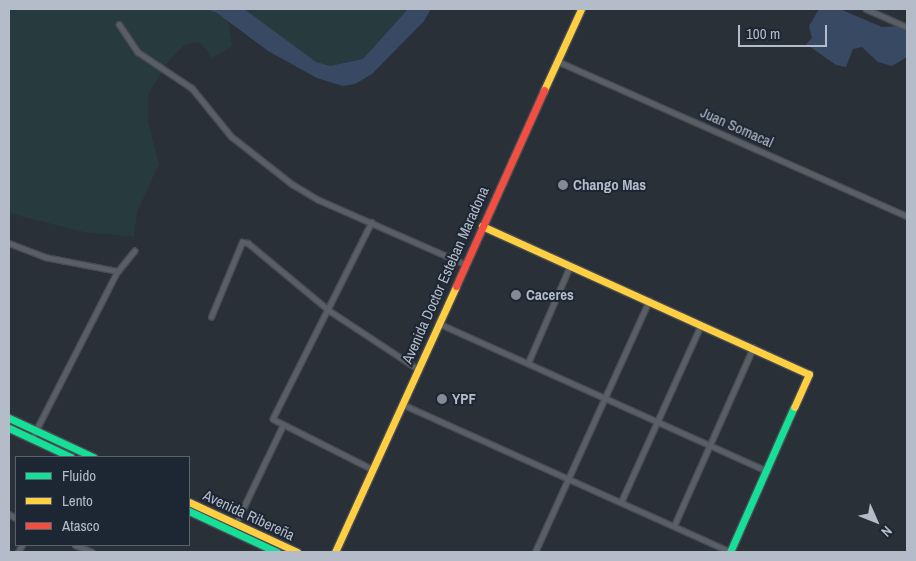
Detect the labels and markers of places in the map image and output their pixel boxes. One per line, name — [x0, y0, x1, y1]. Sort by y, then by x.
place label: Chango Mas — [573, 176, 646, 194]
marker: Chango Mas — [557, 179, 569, 191]
place label: Caceres — [526, 286, 574, 304]
marker: Caceres — [510, 289, 522, 301]
place label: YPF — [452, 390, 476, 408]
marker: YPF — [436, 393, 448, 405]

